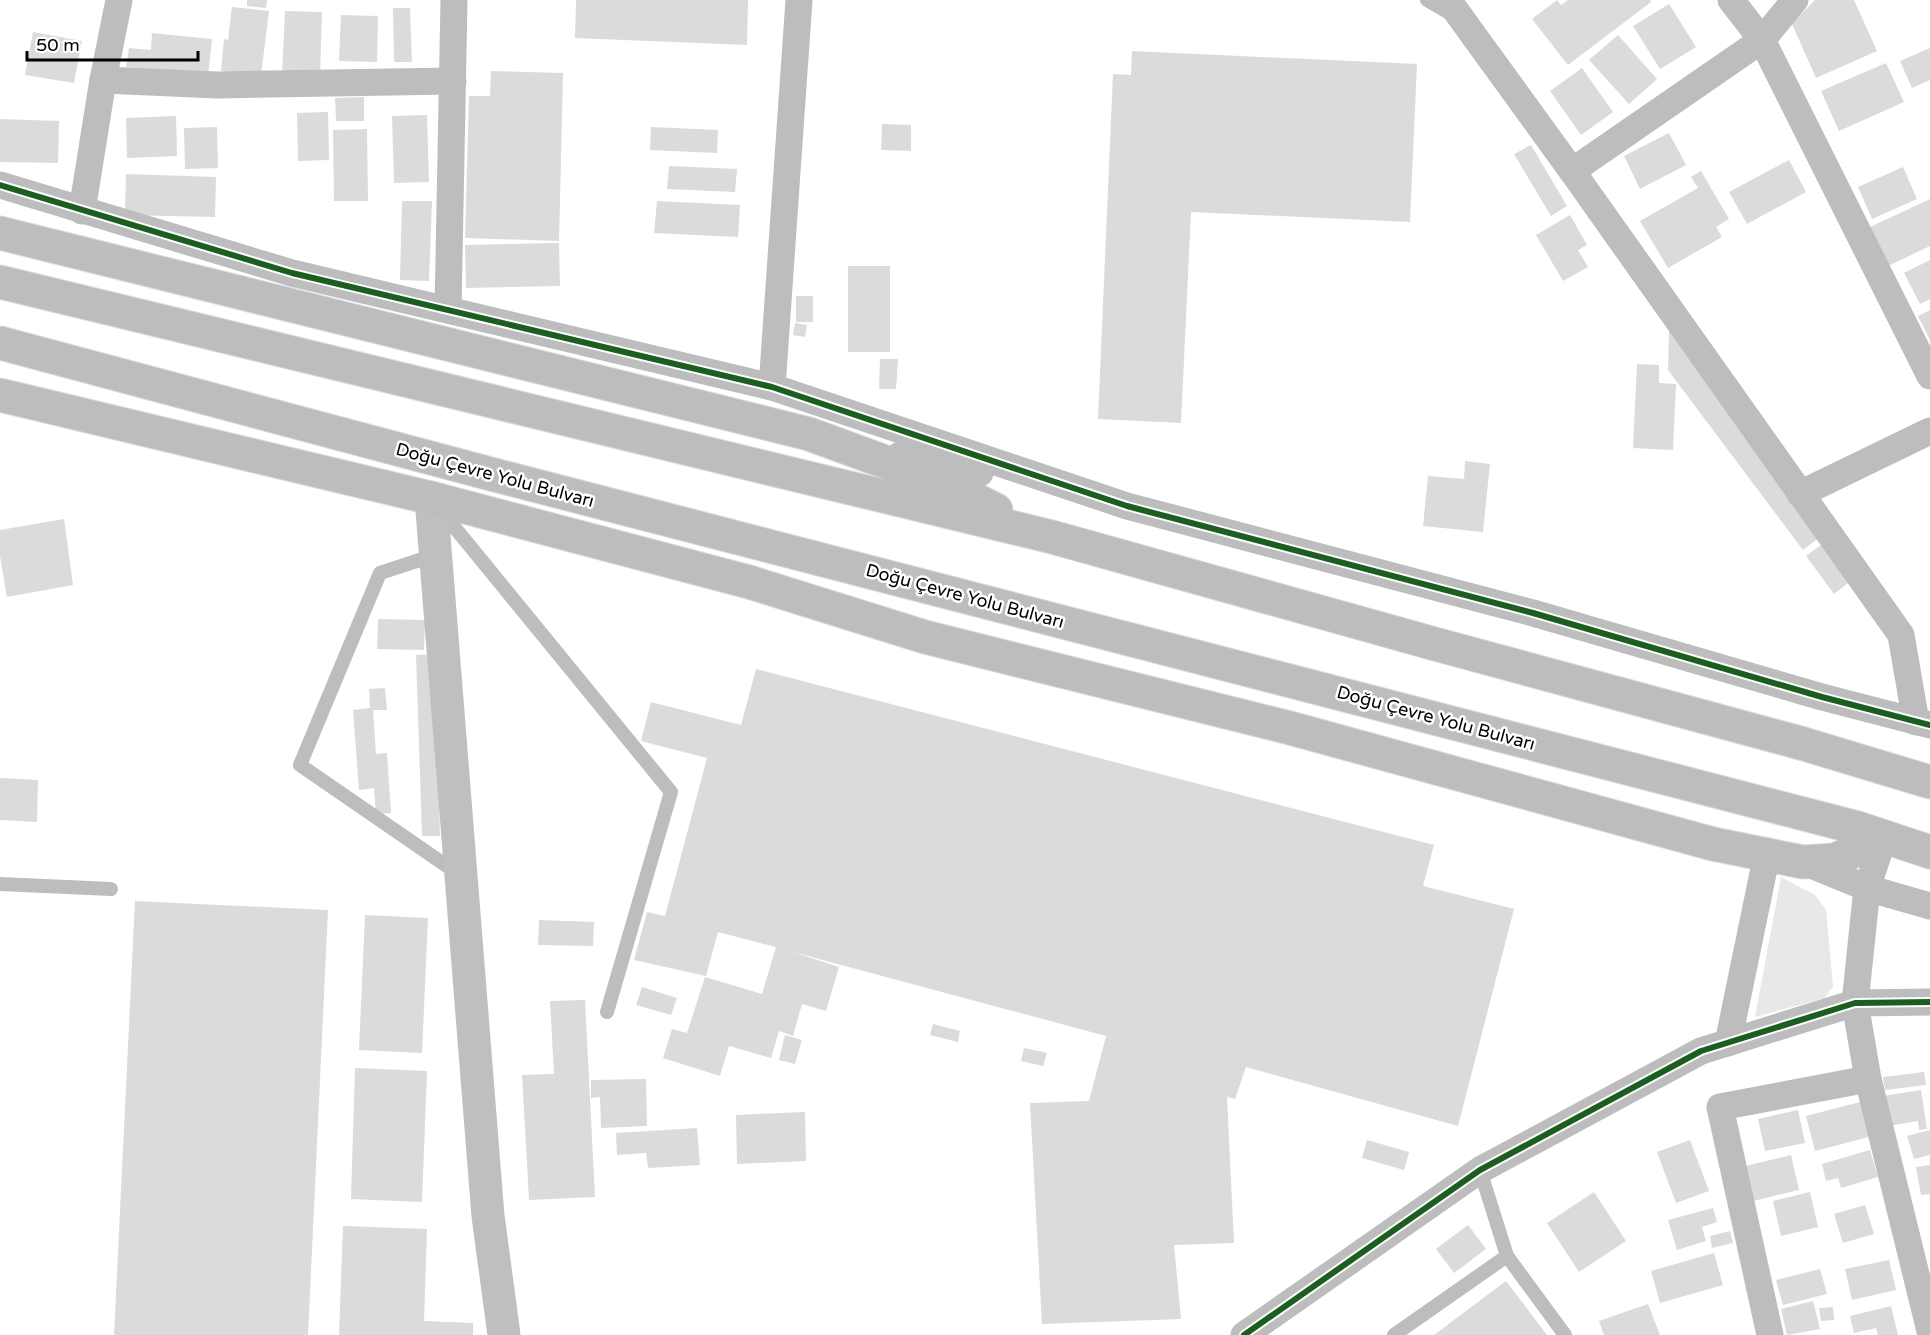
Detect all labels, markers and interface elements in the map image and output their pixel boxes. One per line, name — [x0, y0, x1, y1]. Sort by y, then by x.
scale bar — [27, 24, 198, 62]
text: 50 m — [36, 34, 80, 56]
street label: Doğu Çevre Yolu Bulvarı — [393, 438, 597, 512]
street label: Doğu Çevre Yolu Bulvarı — [863, 559, 1067, 633]
street label: Doğu Çevre Yolu Bulvarı — [1334, 681, 1538, 755]

